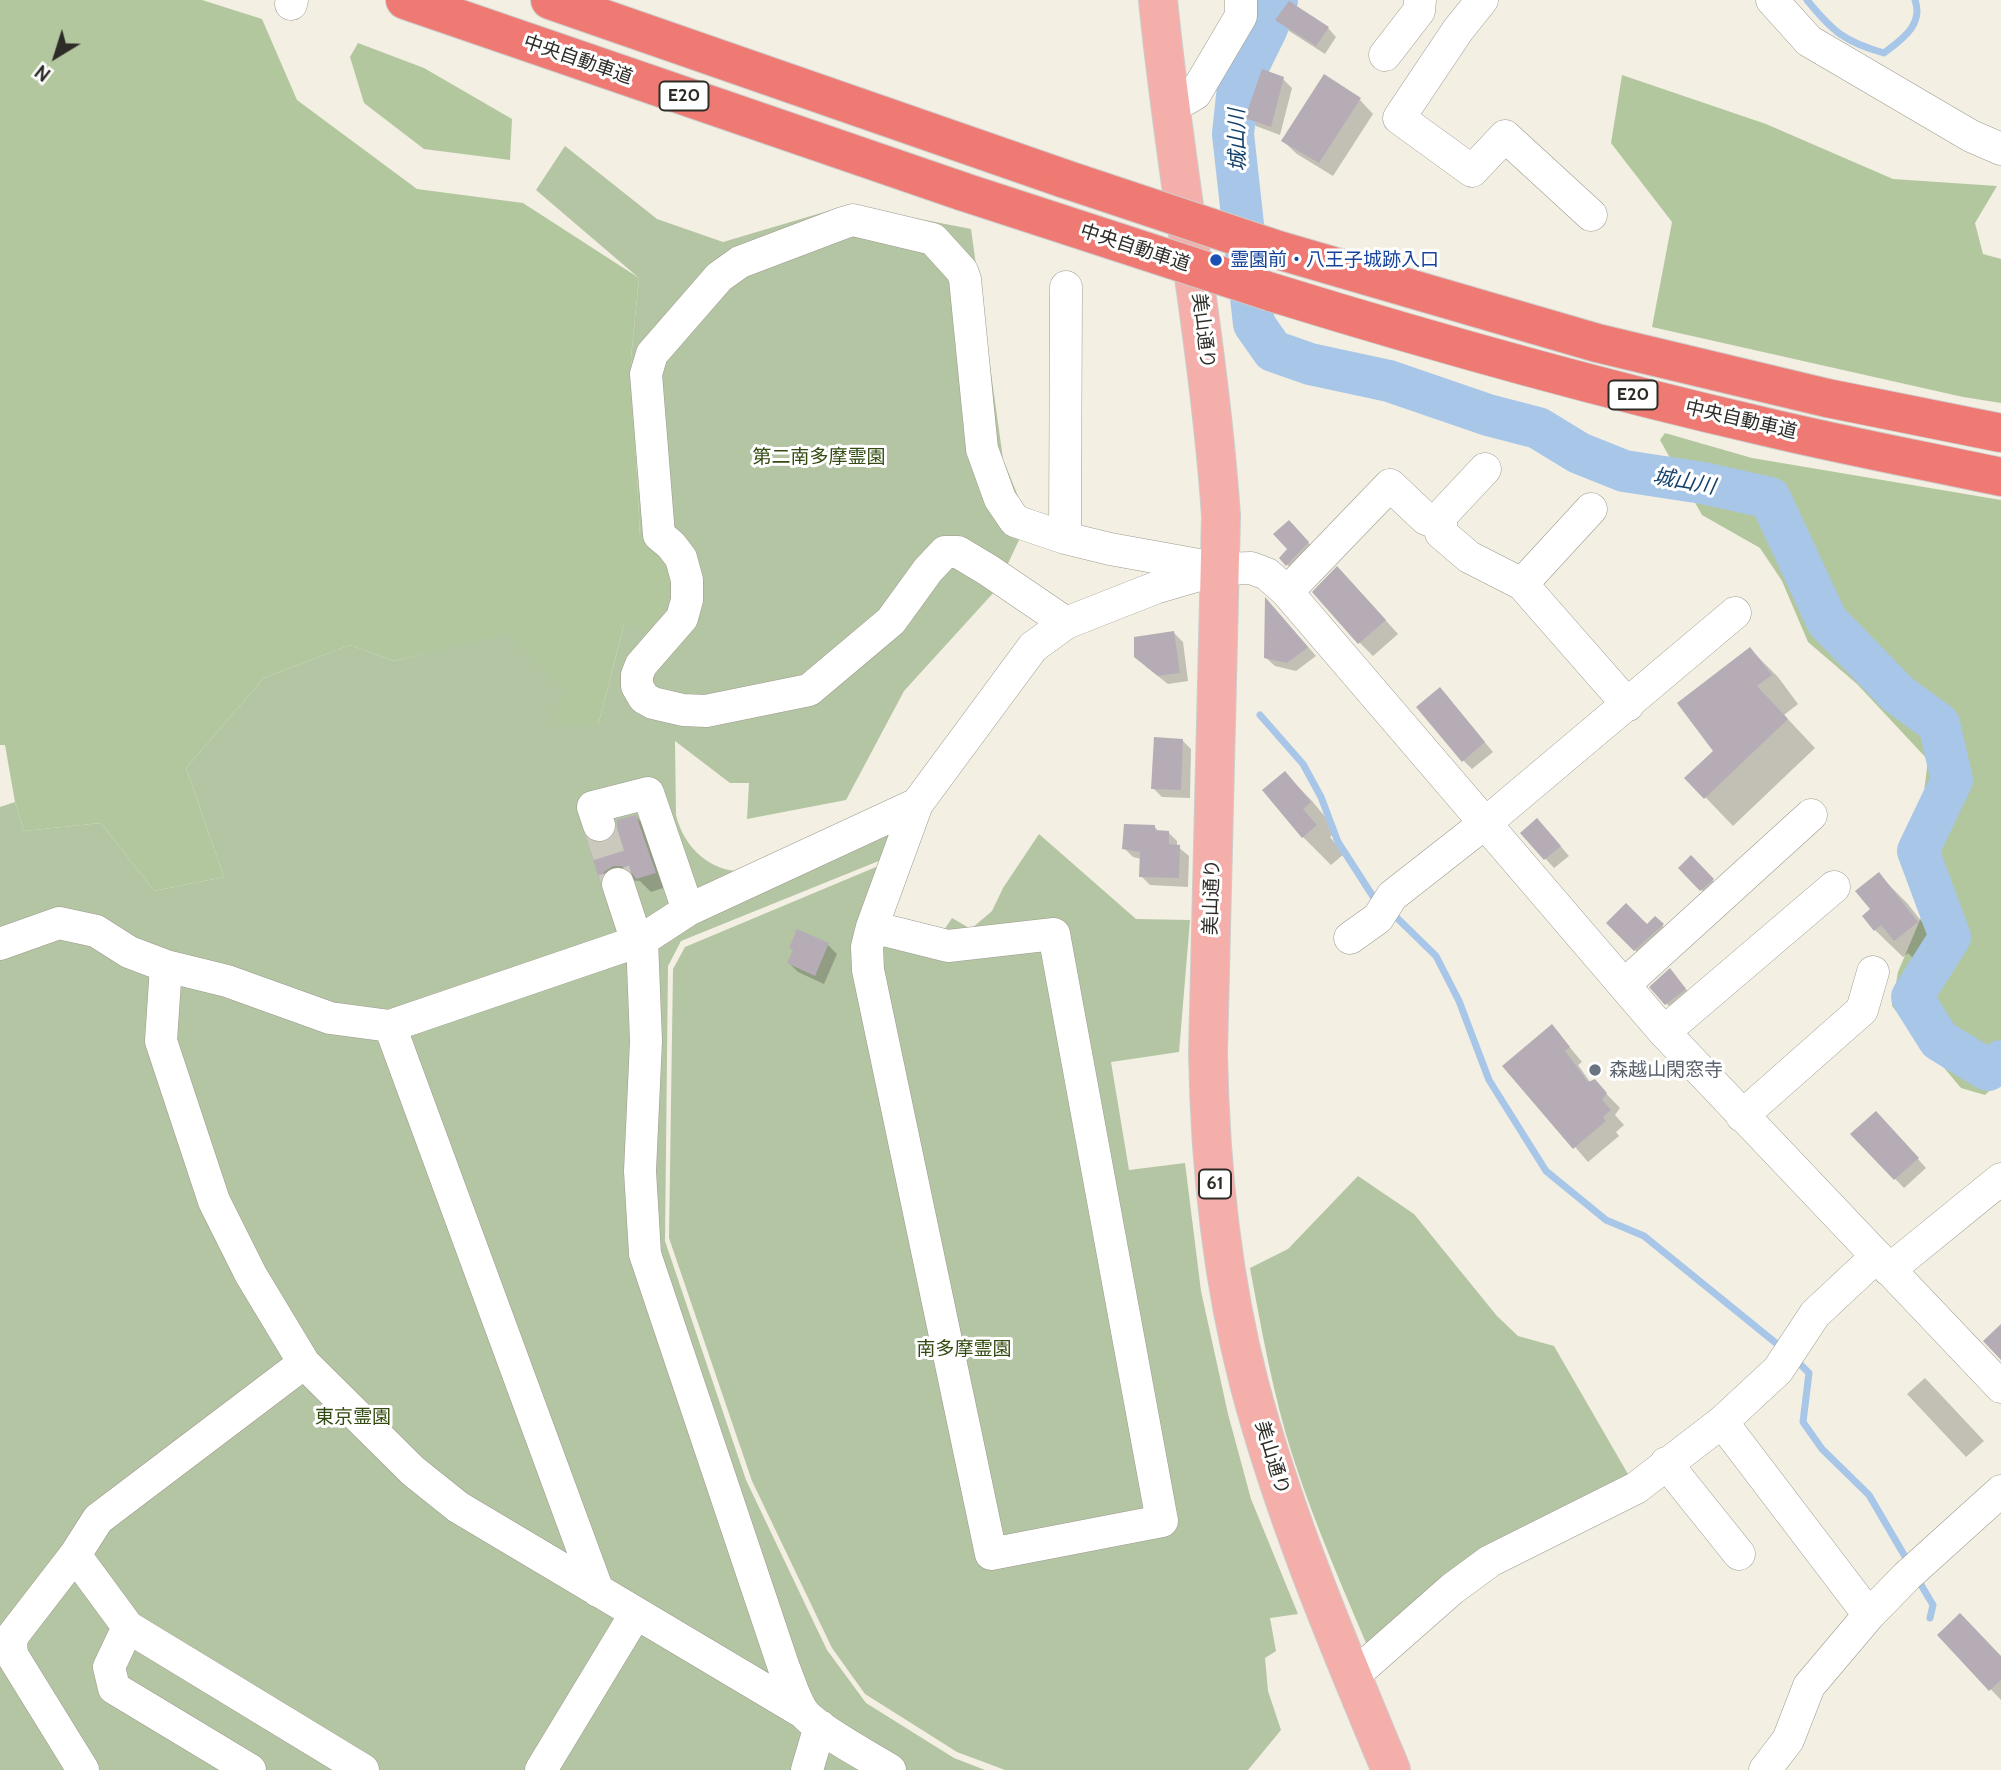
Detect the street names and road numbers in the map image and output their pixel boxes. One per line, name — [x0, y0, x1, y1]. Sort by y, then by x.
street label: 中央自動車道 — [520, 31, 636, 89]
road number: E20 — [660, 82, 708, 110]
street label: 中央自動車道 — [1077, 220, 1193, 276]
street label: 美山通り — [1187, 292, 1219, 370]
road number: E20 — [1608, 380, 1658, 410]
street label: 中央自動車道 — [1683, 396, 1799, 444]
street label: 美山通り — [1199, 859, 1225, 935]
road number: 61 — [1199, 1170, 1231, 1198]
street label: 美山通り — [1250, 1418, 1294, 1498]

